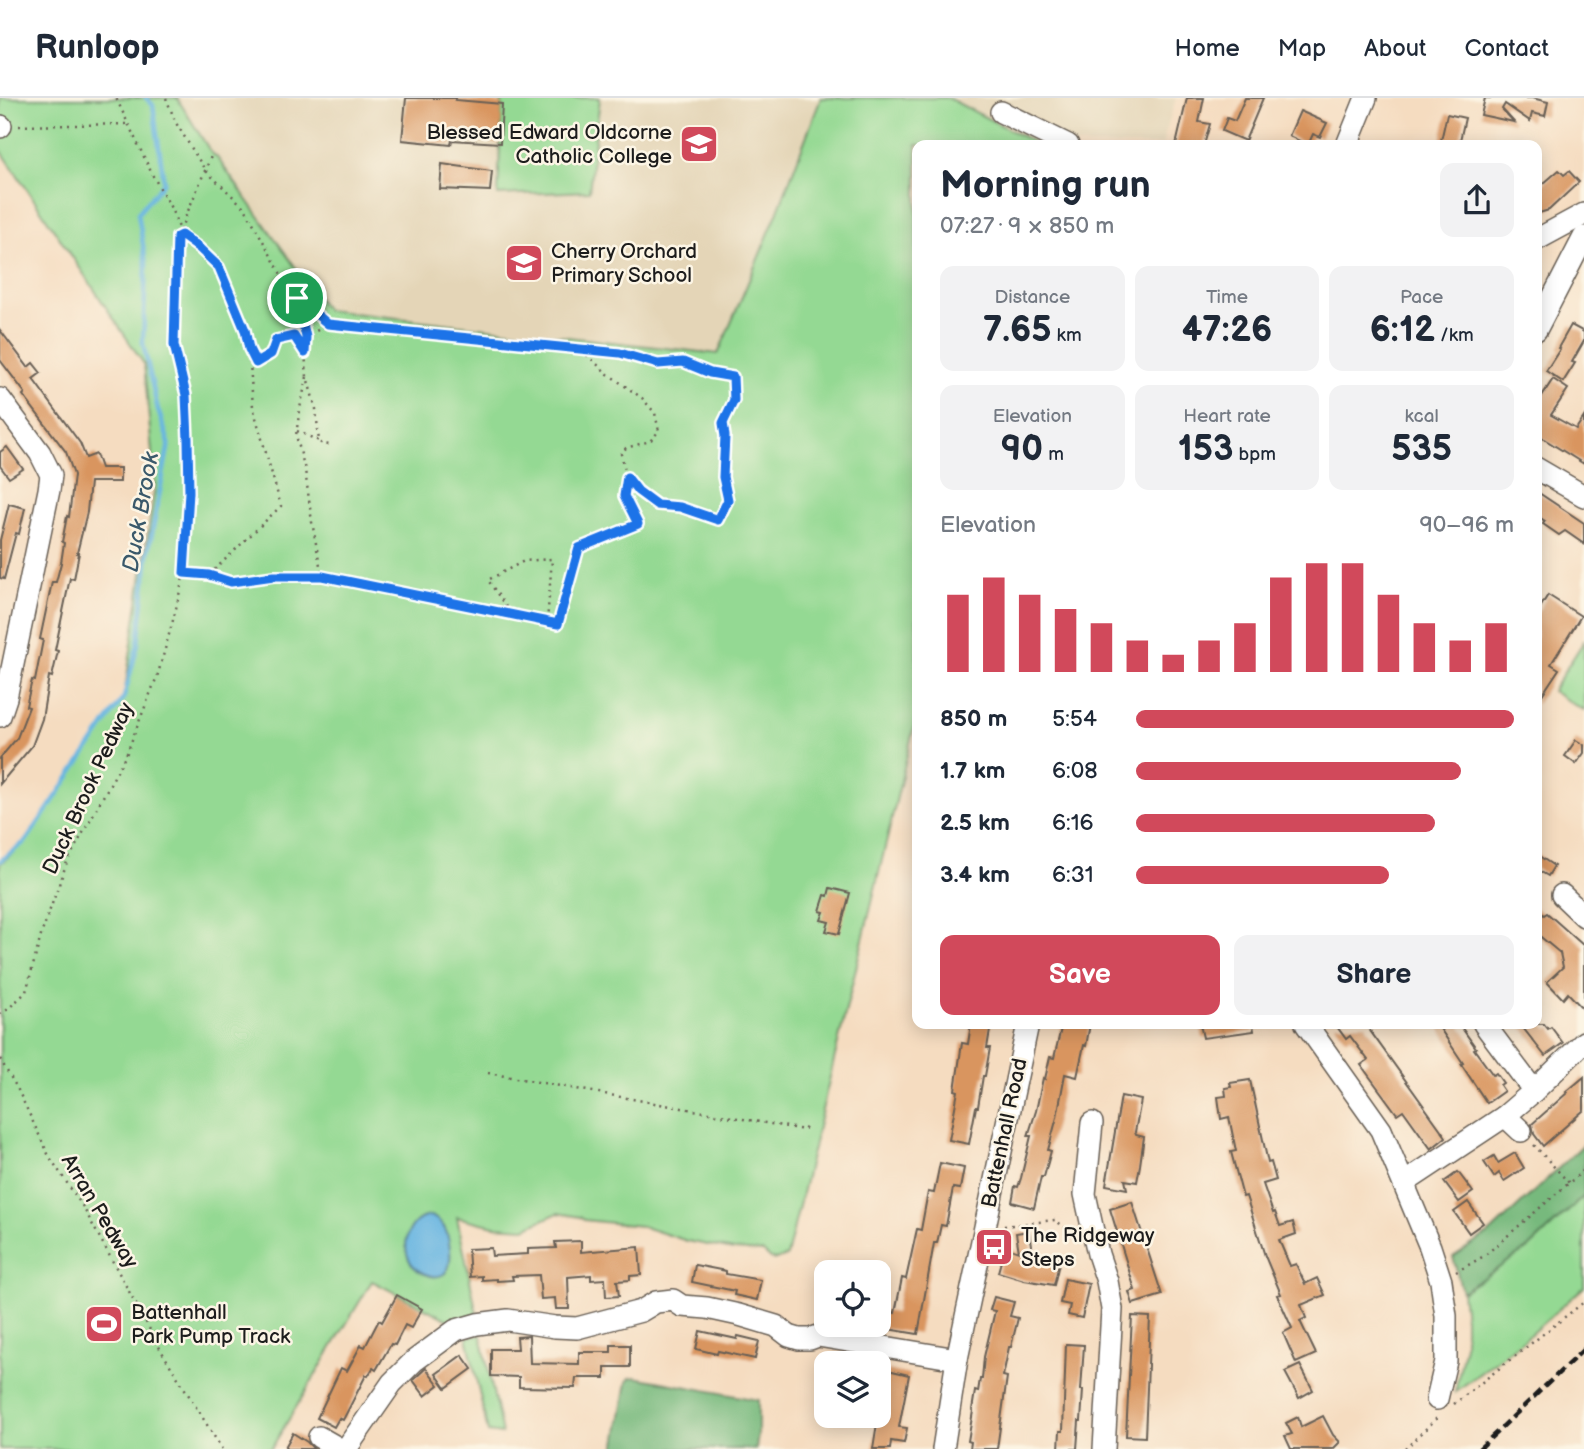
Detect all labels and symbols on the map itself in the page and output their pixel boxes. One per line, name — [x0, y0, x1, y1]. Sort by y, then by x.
place label: Blessed Edward Oldcorne Catholic College — [426, 120, 672, 169]
school or university icon: Blessed Edward Oldcorne Catholic College — [678, 123, 720, 165]
place label: Cherry Orchard Primary School — [551, 239, 697, 288]
school or university icon: Cherry Orchard Primary School — [503, 242, 545, 284]
pin — [267, 268, 327, 328]
water label: Duck Brook — [117, 449, 165, 574]
street label: Duck Brook Pedway — [38, 698, 139, 878]
street label: Battenhall Road — [976, 1056, 1033, 1210]
street label: Arran Pedway — [56, 1150, 144, 1273]
place label: The Ridgeway Steps — [1021, 1223, 1155, 1272]
bus stop icon: The Ridgeway Steps — [973, 1226, 1015, 1268]
place label: Battenhall Park Pump Track — [131, 1300, 291, 1349]
sports icon: Battenhall Park Pump Track — [83, 1303, 125, 1345]

